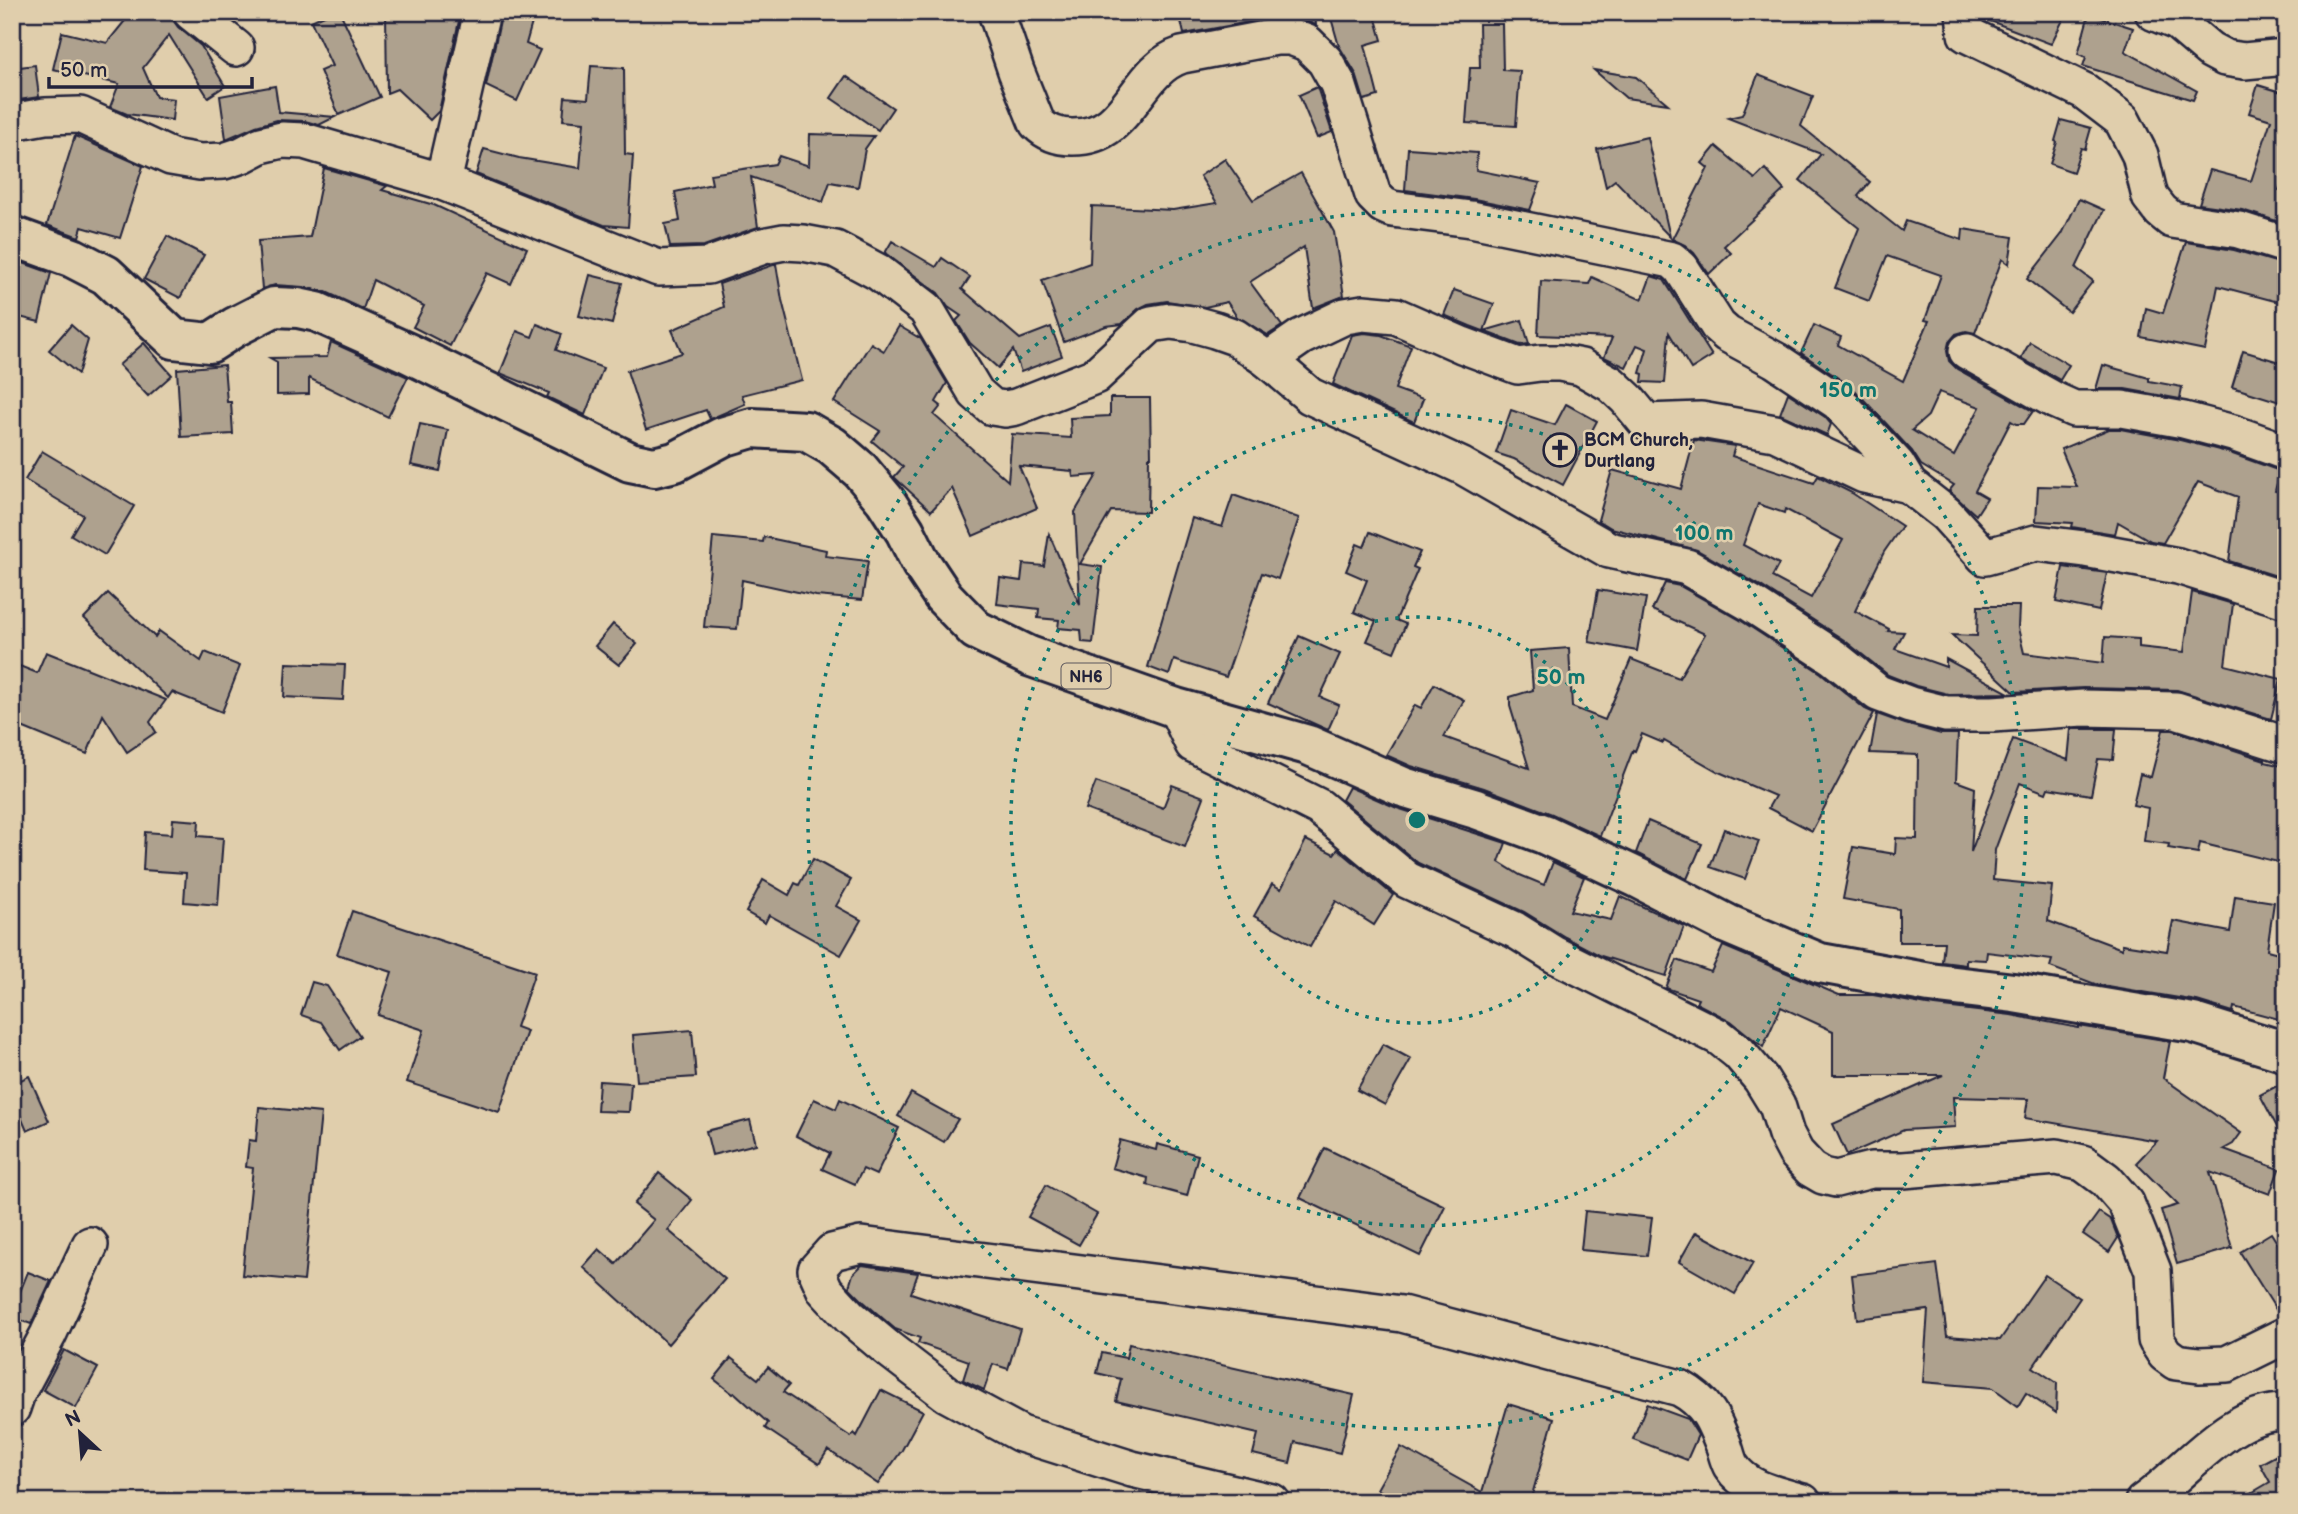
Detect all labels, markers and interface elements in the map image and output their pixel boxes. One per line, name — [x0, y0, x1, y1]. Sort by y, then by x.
scale bar — [49, 46, 252, 90]
text: 50 m — [60, 58, 107, 83]
text: 150 m — [1819, 378, 1877, 403]
place label: BCM Church, Durtlang — [1584, 430, 1693, 472]
church icon: BCM Church, Durtlang — [1541, 431, 1579, 469]
text: 100 m — [1675, 521, 1733, 546]
road number: NH6 — [1062, 664, 1110, 688]
text: 50 m — [1537, 665, 1585, 690]
centre of rings — [1405, 808, 1429, 832]
north arrow — [46, 1398, 116, 1468]
text: N — [62, 1406, 85, 1433]

